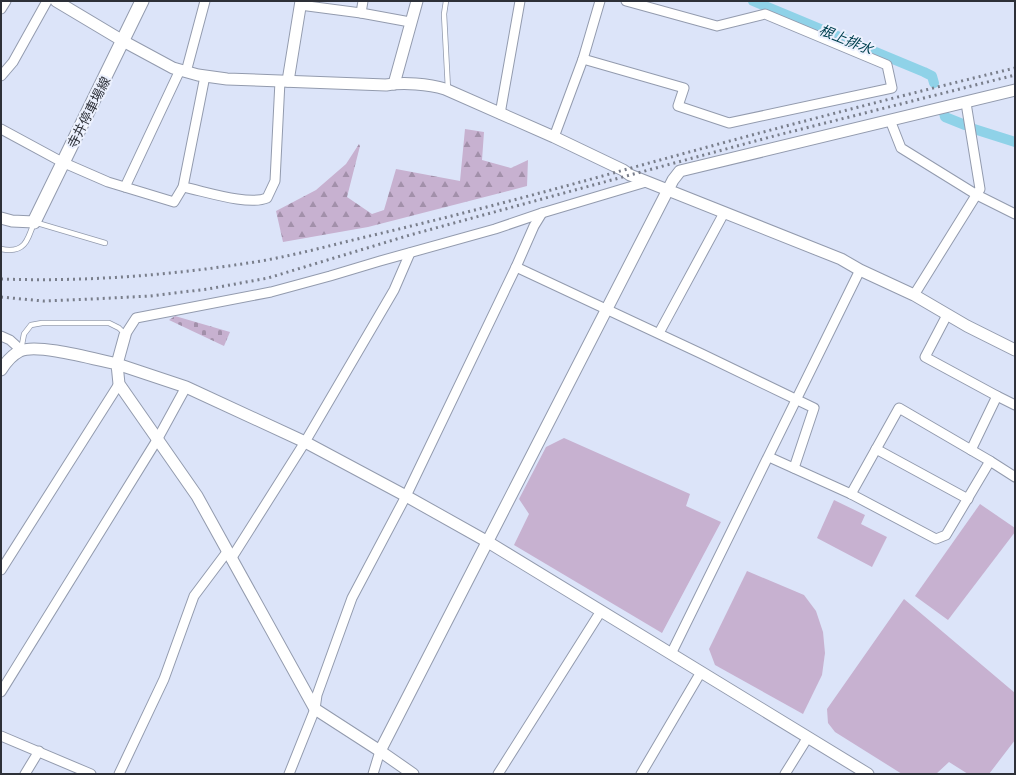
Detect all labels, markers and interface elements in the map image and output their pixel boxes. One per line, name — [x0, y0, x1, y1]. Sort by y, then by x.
water label: 根上排水 — [816, 20, 877, 59]
street label: 寺井停車場線 — [63, 73, 113, 151]

